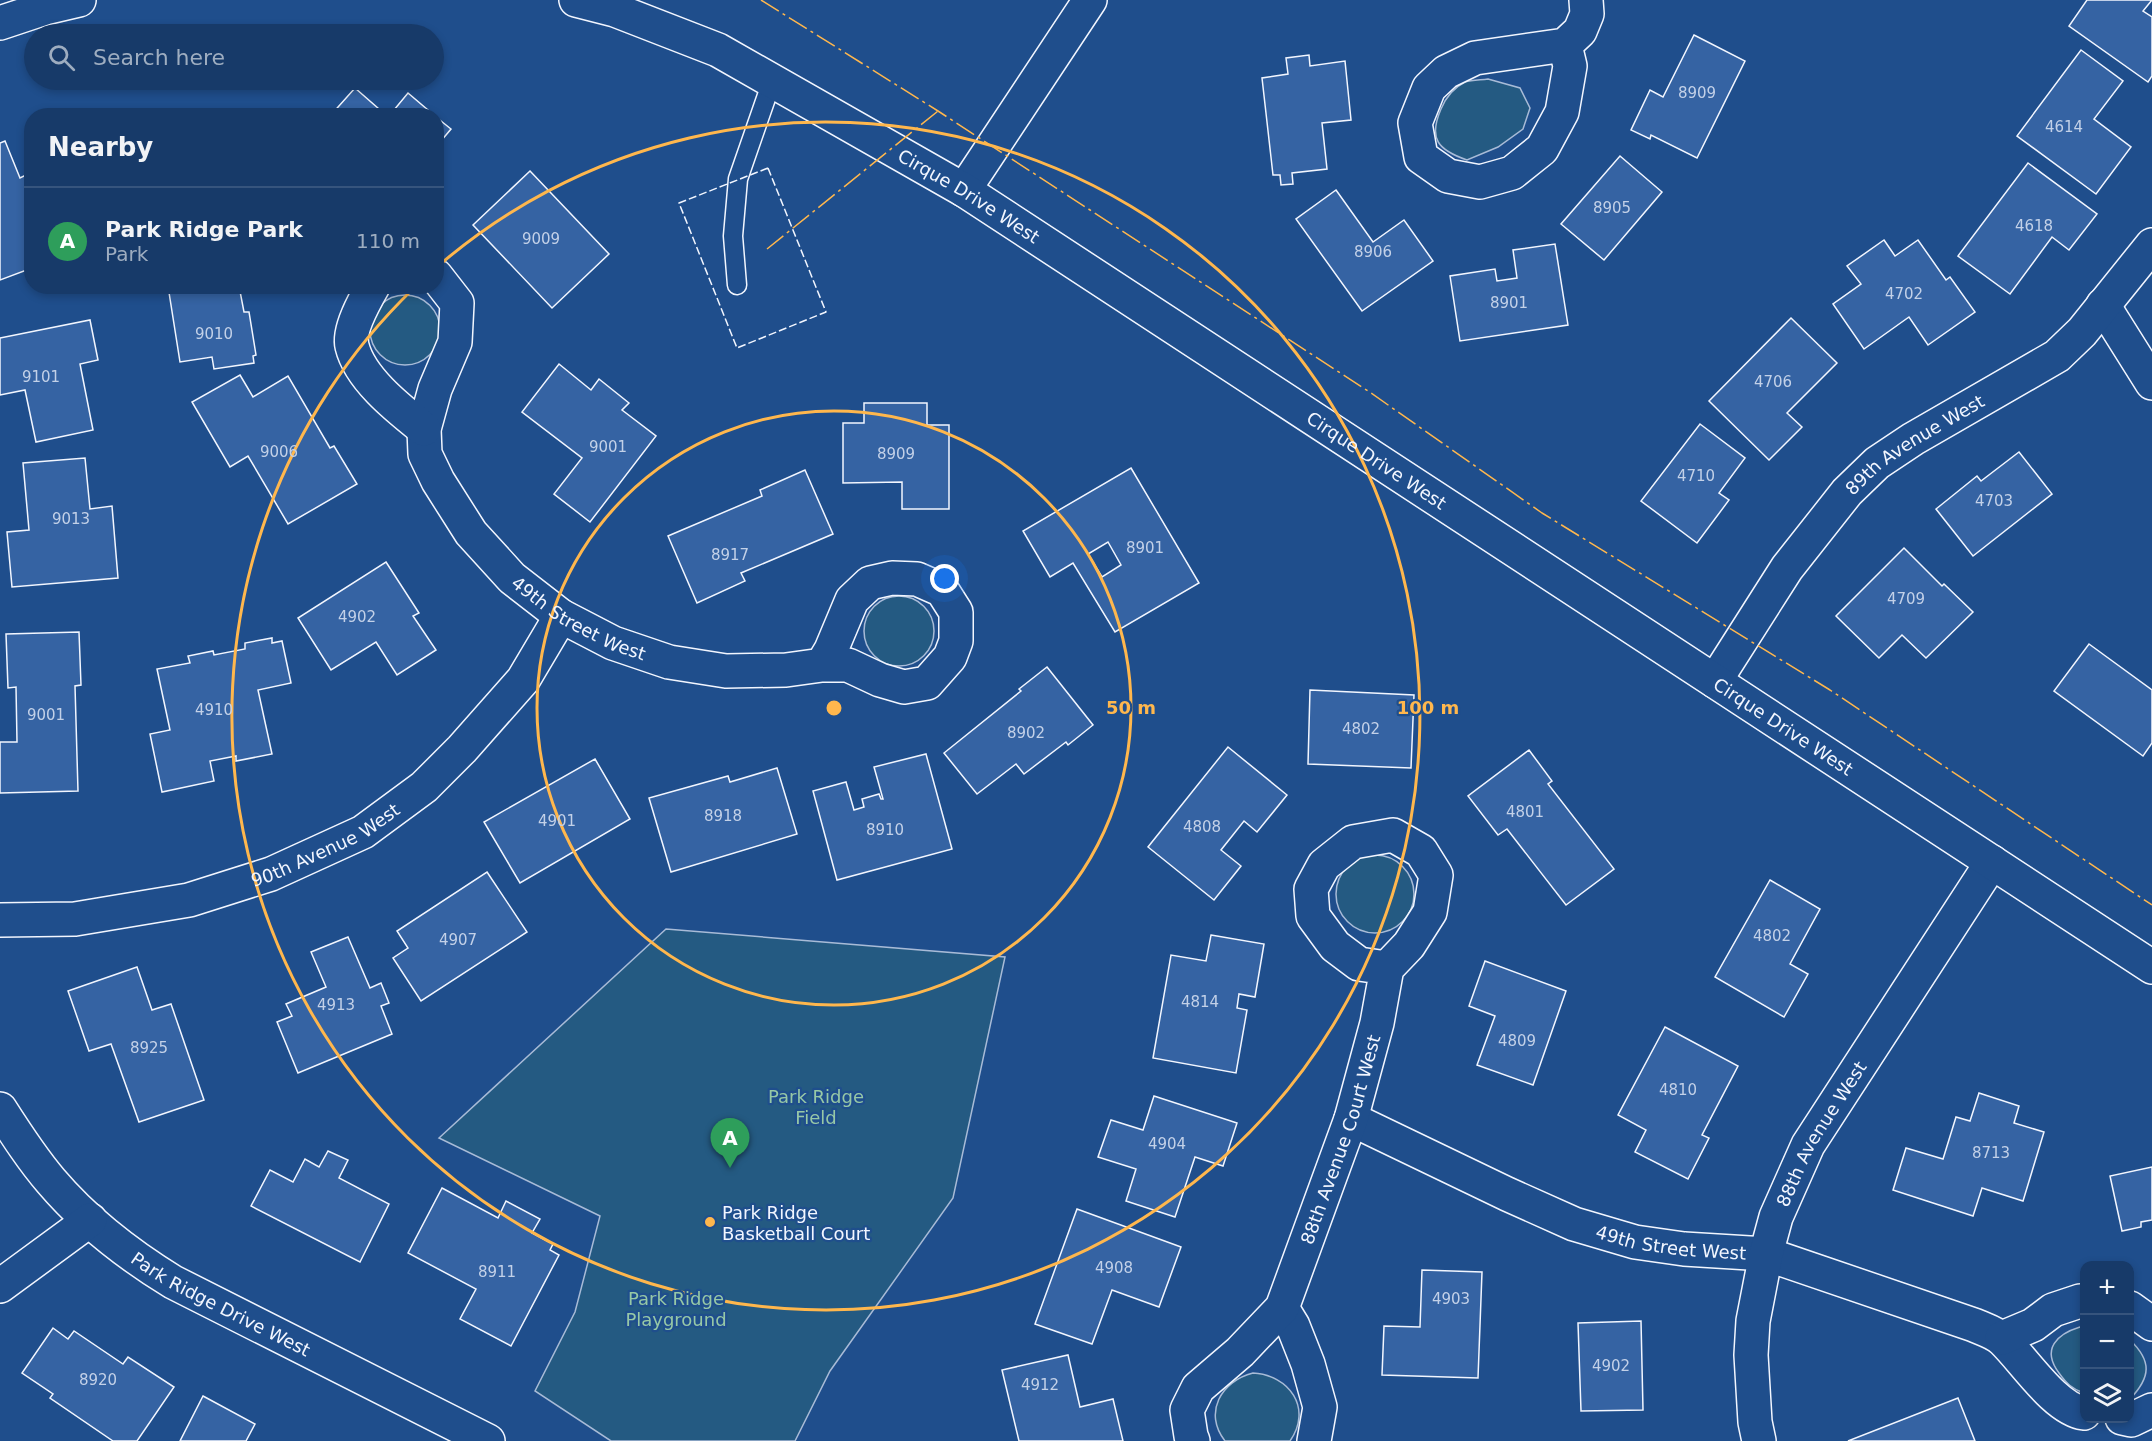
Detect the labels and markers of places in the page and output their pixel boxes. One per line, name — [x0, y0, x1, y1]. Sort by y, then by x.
centre of rings — [824, 698, 844, 718]
pin: A — [710, 1118, 750, 1168]
place label: Park Ridge Basketball Court — [722, 1202, 870, 1244]
marker: Park Ridge Basketball Court — [703, 1215, 717, 1229]

